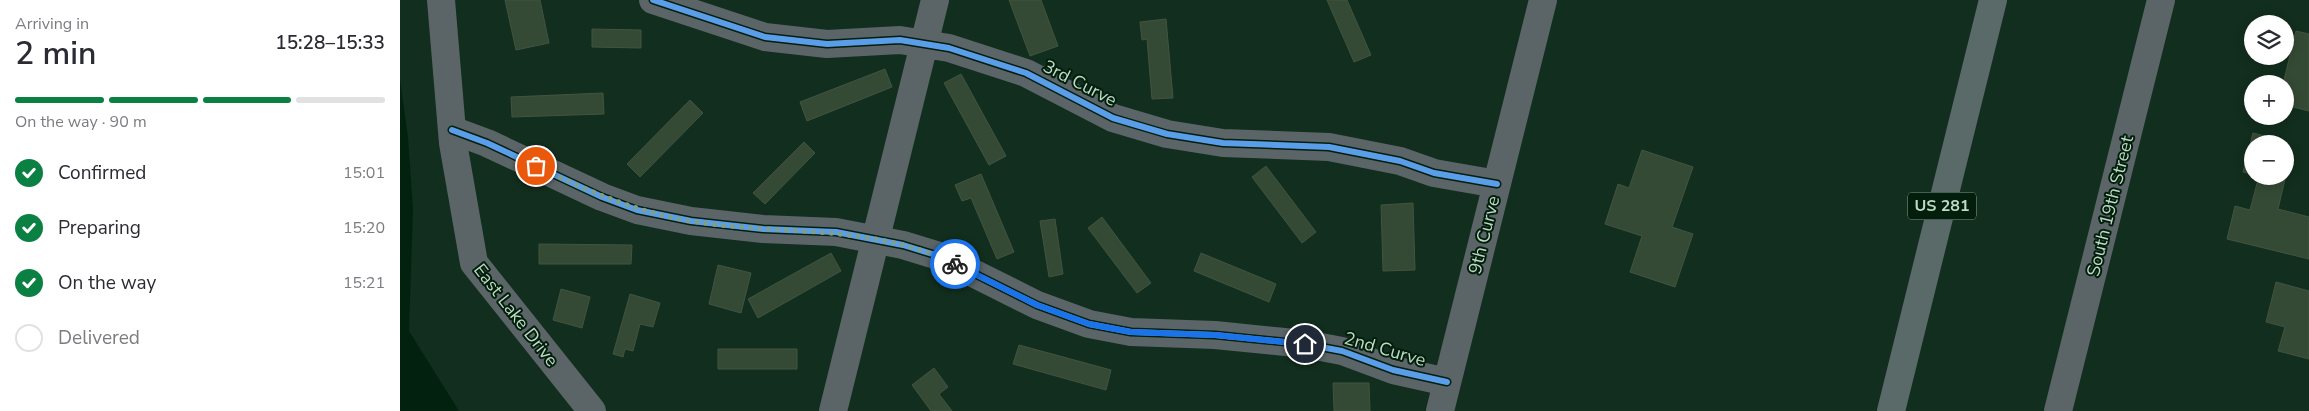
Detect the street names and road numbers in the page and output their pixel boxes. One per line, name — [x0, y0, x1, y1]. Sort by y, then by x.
street label: 3rd Curve — [1039, 54, 1121, 112]
street label: South 19th Street — [2081, 132, 2139, 279]
road number: US 281 — [1908, 192, 1976, 220]
street label: 9th Curve — [1463, 193, 1505, 277]
street label: East Lake Drive — [468, 259, 564, 371]
street label: 2nd Curve — [1341, 326, 1429, 372]

